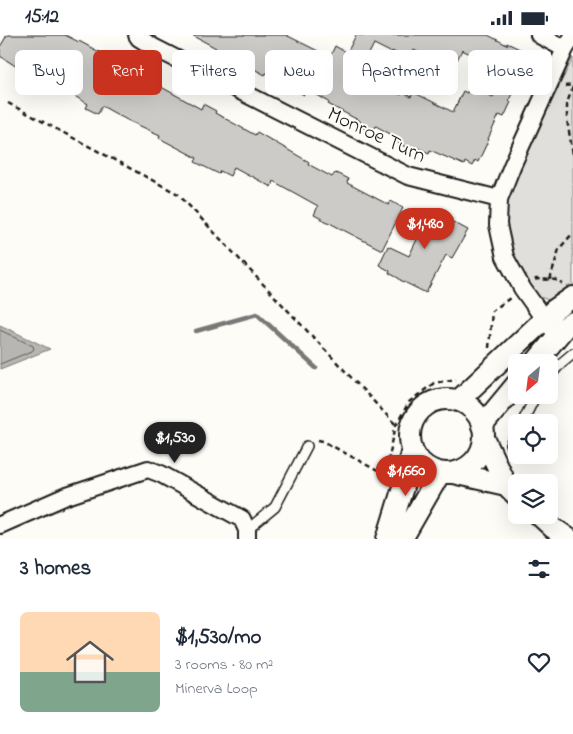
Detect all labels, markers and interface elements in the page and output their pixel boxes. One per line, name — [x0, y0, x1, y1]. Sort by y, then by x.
text: 15:12 — [25, 4, 59, 31]
chip: Buy — [15, 50, 83, 95]
chip: Rent — [93, 50, 162, 95]
chip: Filters — [172, 50, 255, 95]
chip: New — [265, 50, 333, 95]
chip: Apartment — [343, 50, 458, 95]
chip: House — [468, 50, 552, 95]
street label: Monroe Turn — [322, 100, 430, 172]
pin: $1,480 — [384, 207, 466, 250]
text: $1,480 — [406, 212, 444, 236]
north arrow — [508, 354, 558, 404]
map controls — [508, 354, 558, 524]
button: locate — [508, 414, 558, 464]
pin: $1,530 — [134, 421, 216, 464]
text: $1,530 — [155, 426, 195, 450]
pin: $1,660 — [365, 455, 447, 497]
text: $1,660 — [387, 459, 425, 483]
button: layers — [508, 474, 558, 524]
text: 3 homes — [20, 554, 91, 584]
icon: filters — [525, 555, 553, 583]
text: $1,530/mo — [175, 623, 261, 653]
icon: home — [60, 632, 120, 692]
icon: heart — [525, 648, 553, 676]
text: 3 rooms · 80 m² — [175, 653, 273, 677]
text: Minerva Loop — [175, 677, 258, 701]

